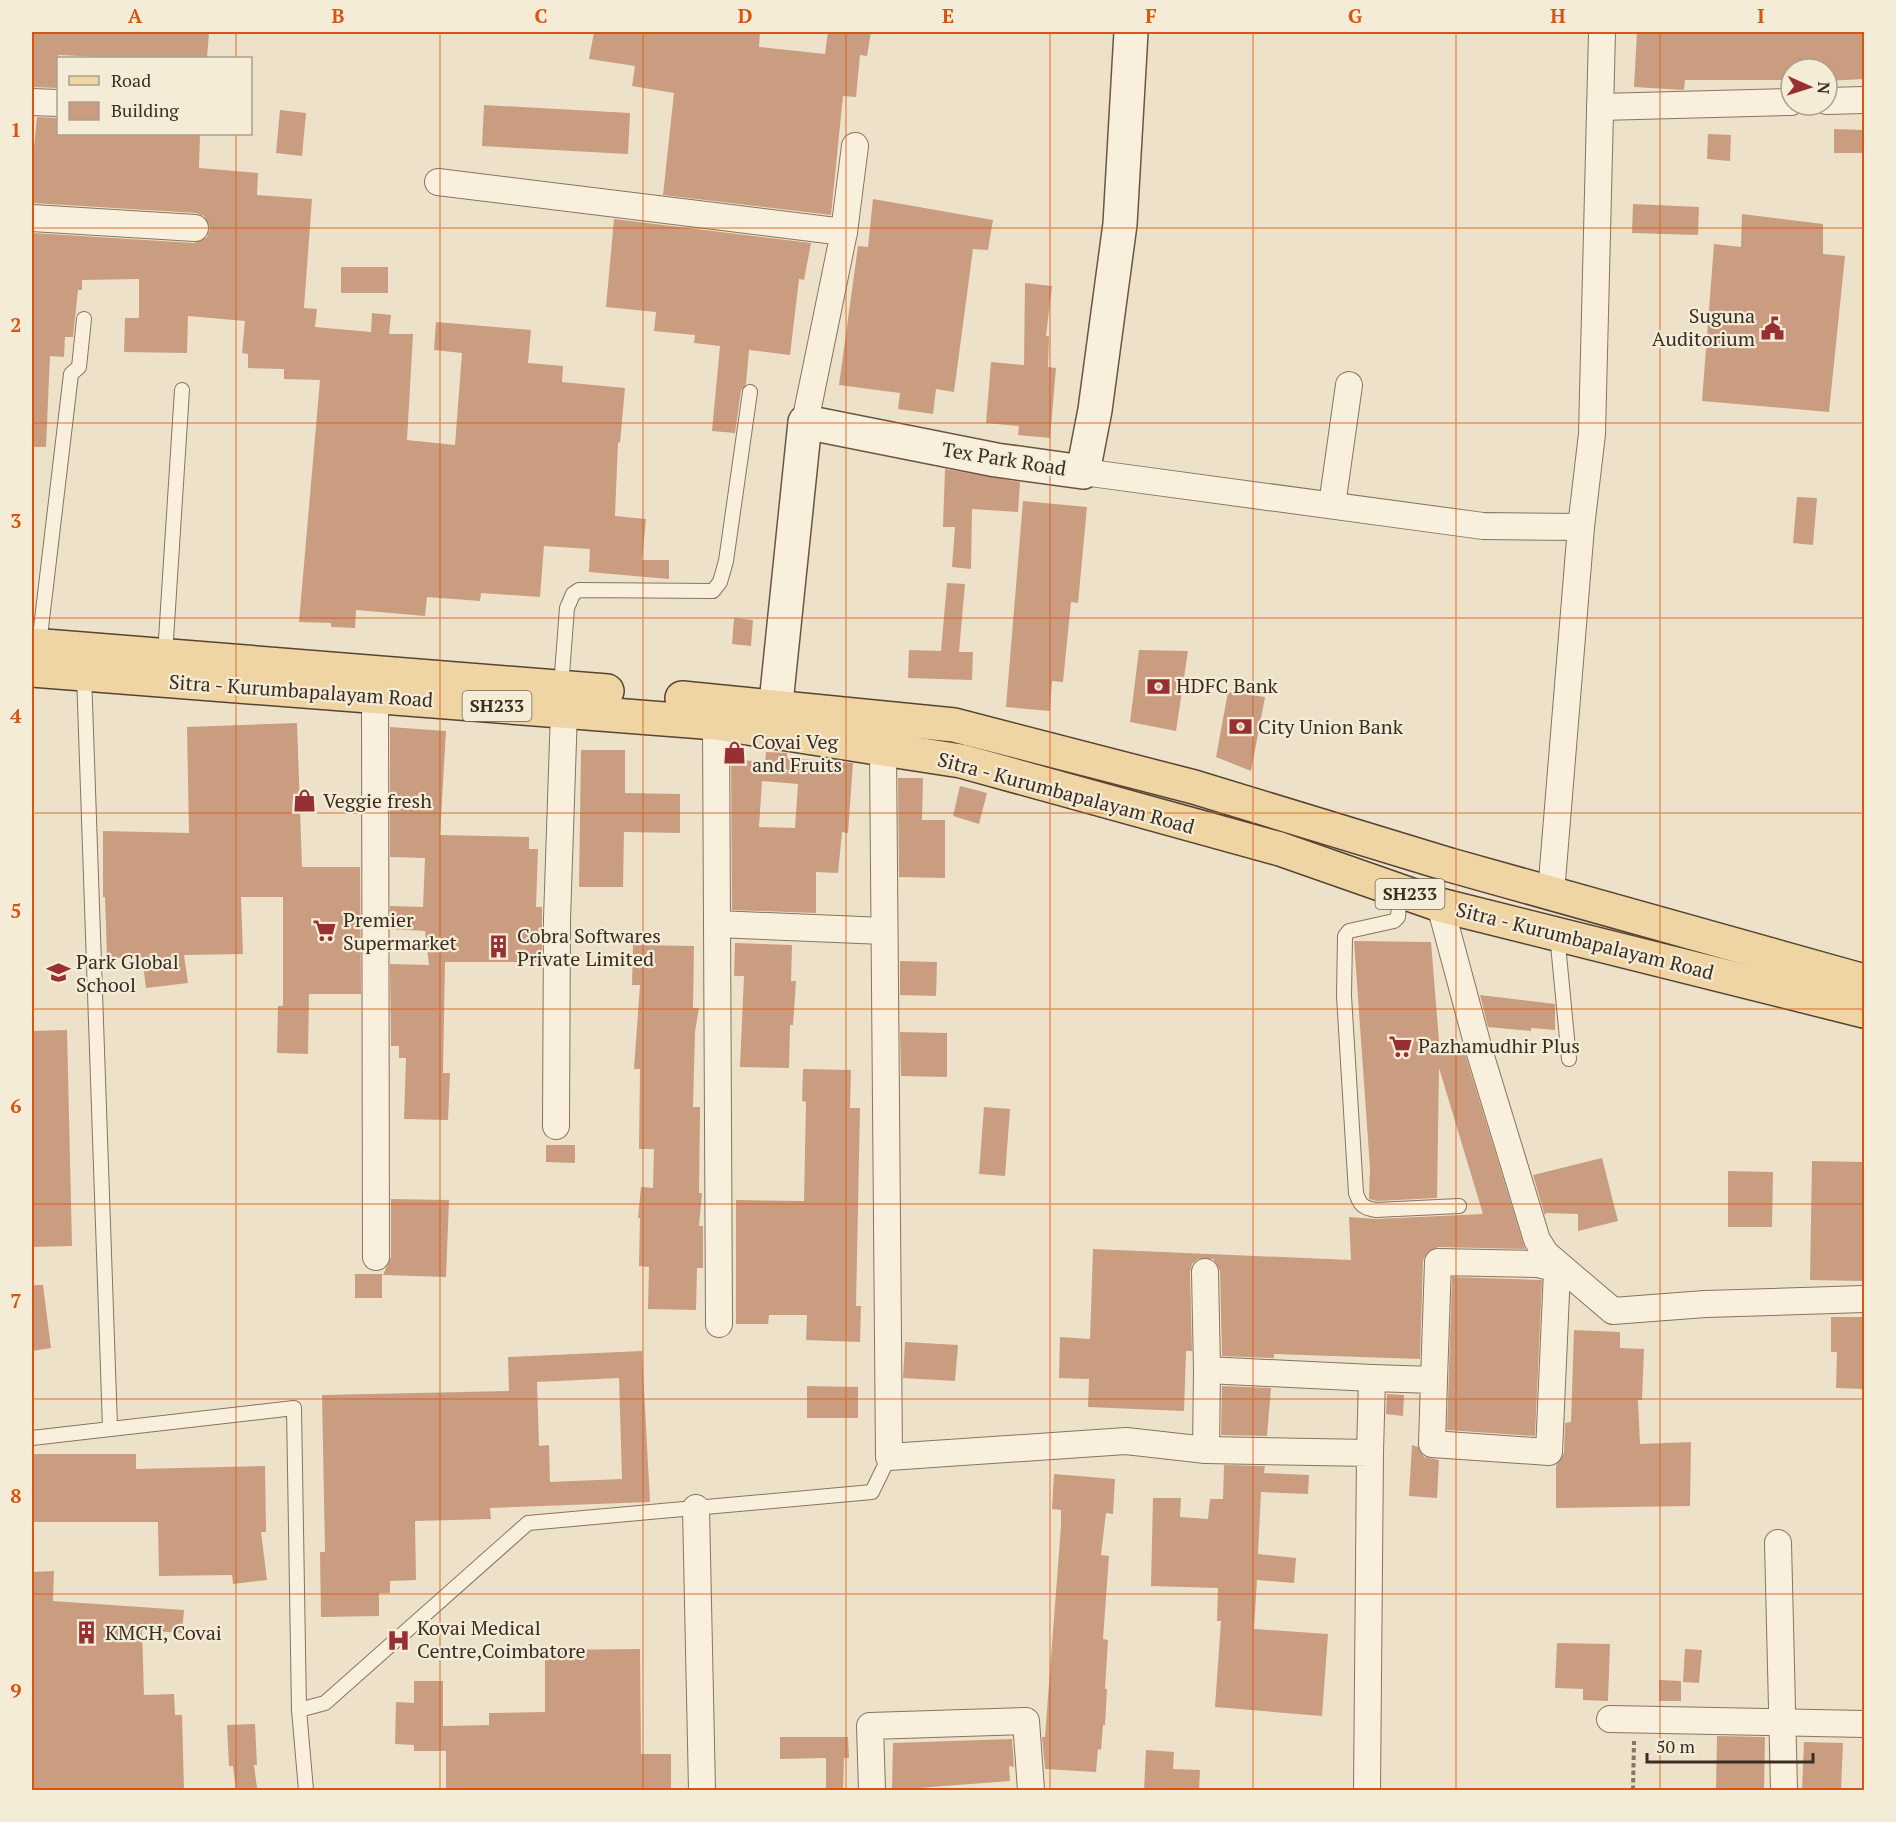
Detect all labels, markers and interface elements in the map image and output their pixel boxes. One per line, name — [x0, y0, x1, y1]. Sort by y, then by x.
text: A — [128, 2, 143, 29]
text: B — [332, 2, 345, 29]
text: C — [534, 2, 548, 29]
text: D — [738, 2, 752, 29]
text: E — [942, 2, 954, 29]
text: F — [1145, 2, 1157, 29]
text: G — [1348, 2, 1362, 29]
text: H — [1550, 2, 1566, 29]
text: I — [1757, 2, 1765, 29]
legend — [57, 57, 252, 135]
north arrow — [1779, 57, 1839, 117]
text: Road — [111, 68, 151, 92]
text: N — [1813, 81, 1835, 94]
text: Building — [111, 98, 179, 122]
text: 1 — [10, 116, 22, 143]
place label: Suguna Auditorium — [1652, 302, 1755, 352]
text: 2 — [10, 311, 22, 338]
public building icon: Suguna Auditorium — [1760, 315, 1786, 341]
street label: Tex Park Road — [940, 435, 1068, 482]
text: 3 — [10, 507, 22, 534]
street label: Sitra - Kurumbapalayam Road — [168, 668, 434, 713]
place label: HDFC Bank — [1176, 672, 1279, 699]
bank icon: HDFC Bank — [1145, 673, 1171, 699]
road number: SH233 — [462, 691, 532, 721]
text: 4 — [10, 702, 22, 729]
place label: City Union Bank — [1258, 713, 1404, 740]
bank icon: City Union Bank — [1227, 714, 1253, 740]
place label: Covai Veg and Fruits — [752, 728, 842, 778]
shop icon: Covai Veg and Fruits — [721, 740, 747, 766]
street label: Sitra - Kurumbapalayam Road — [935, 745, 1198, 840]
place label: Veggie fresh — [323, 787, 432, 814]
shop icon: Veggie fresh — [292, 788, 318, 814]
road number: SH233 — [1376, 879, 1444, 909]
street label: Sitra - Kurumbapalayam Road — [1453, 895, 1717, 986]
text: 5 — [10, 897, 22, 924]
place label: Premier Supermarket — [343, 906, 457, 956]
supermarket icon: Premier Supermarket — [312, 918, 338, 944]
place label: Cobra Softwares Private Limited — [517, 922, 661, 972]
building icon: Cobra Softwares Private Limited — [486, 934, 512, 960]
place label: Park Global School — [76, 948, 179, 998]
school or university icon: Park Global School — [45, 960, 71, 986]
place label: Pazhamudhir Plus — [1418, 1032, 1580, 1059]
supermarket icon: Pazhamudhir Plus — [1387, 1033, 1413, 1059]
text: 6 — [10, 1092, 22, 1119]
text: 7 — [10, 1287, 22, 1314]
text: 8 — [10, 1482, 22, 1509]
place label: Kovai Medical Centre,Coimbatore — [417, 1614, 586, 1664]
place label: KMCH, Covai — [105, 1619, 222, 1646]
building icon: KMCH, Covai — [74, 1620, 100, 1646]
hospital icon: Kovai Medical Centre,Coimbatore — [386, 1627, 412, 1653]
text: 9 — [10, 1677, 22, 1704]
scale bar — [1647, 1726, 1814, 1764]
text: 50 m — [1656, 1734, 1696, 1758]

